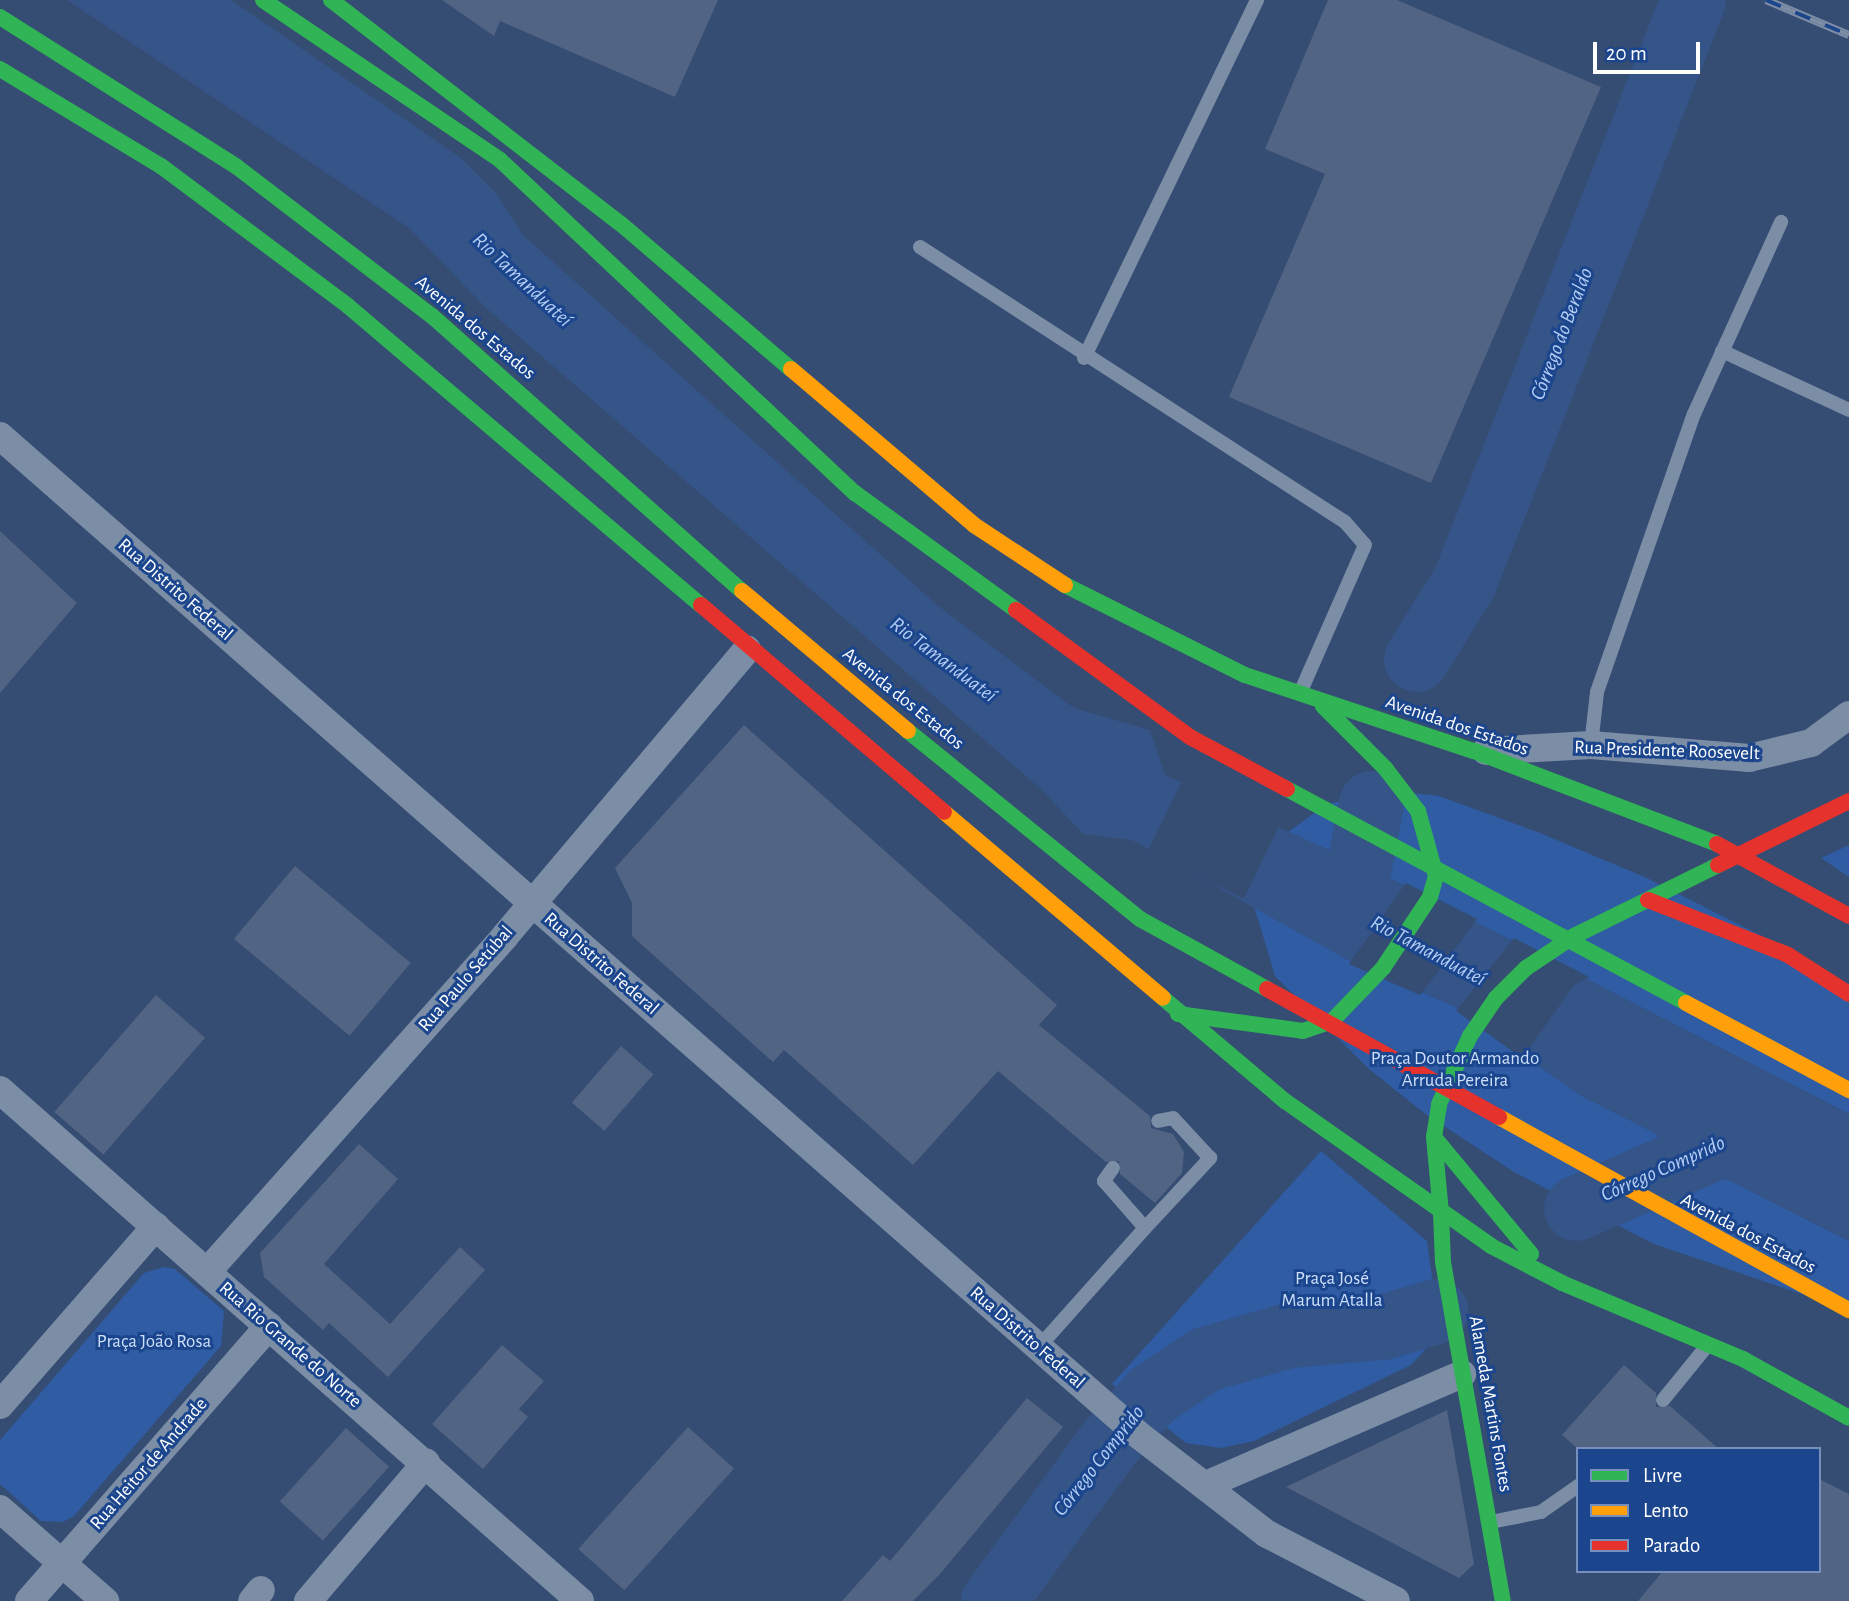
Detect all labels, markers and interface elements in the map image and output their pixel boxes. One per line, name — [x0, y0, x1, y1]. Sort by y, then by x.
scale bar — [1597, 28, 1704, 72]
text: 20 m — [1606, 43, 1647, 64]
water label: Rio Tamanduateí — [467, 228, 577, 332]
water label: Córrego do Beraldo — [1525, 264, 1599, 404]
street label: Avenida dos Estados — [410, 271, 540, 385]
street label: Rua Distrito Federal — [113, 534, 237, 646]
water label: Rio Tamanduateí — [885, 612, 1001, 708]
street label: Avenida dos Estados — [838, 643, 968, 755]
street label: Avenida dos Estados — [1382, 691, 1532, 761]
street label: Rua Presidente Roosevelt — [1574, 736, 1760, 766]
street label: Rua Distrito Federal — [539, 908, 663, 1020]
water label: Rio Tamanduateí — [1366, 910, 1490, 992]
street label: Rua Paulo Setúbal — [414, 921, 518, 1037]
park label: Praça Doutor Armando Arruda Pereira — [1371, 1048, 1539, 1092]
water label: Córrego Comprido — [1597, 1130, 1729, 1208]
street label: Avenida dos Estados — [1676, 1189, 1820, 1279]
park label: Praça José Marum Atalla — [1282, 1268, 1382, 1312]
street label: Rua Rio Grande do Norte — [214, 1277, 366, 1413]
street label: Rua Distrito Federal — [965, 1282, 1089, 1394]
street label: Alameda Martins Fontes — [1463, 1314, 1517, 1494]
park label: Praça João Rosa — [97, 1331, 211, 1353]
street label: Rua Heitor de Andrade — [85, 1393, 213, 1535]
water label: Córrego Comprido — [1048, 1401, 1150, 1521]
legend — [1576, 1447, 1821, 1573]
text: Livre — [1643, 1465, 1682, 1486]
text: Lento — [1643, 1500, 1689, 1521]
text: Parado — [1643, 1535, 1700, 1556]

